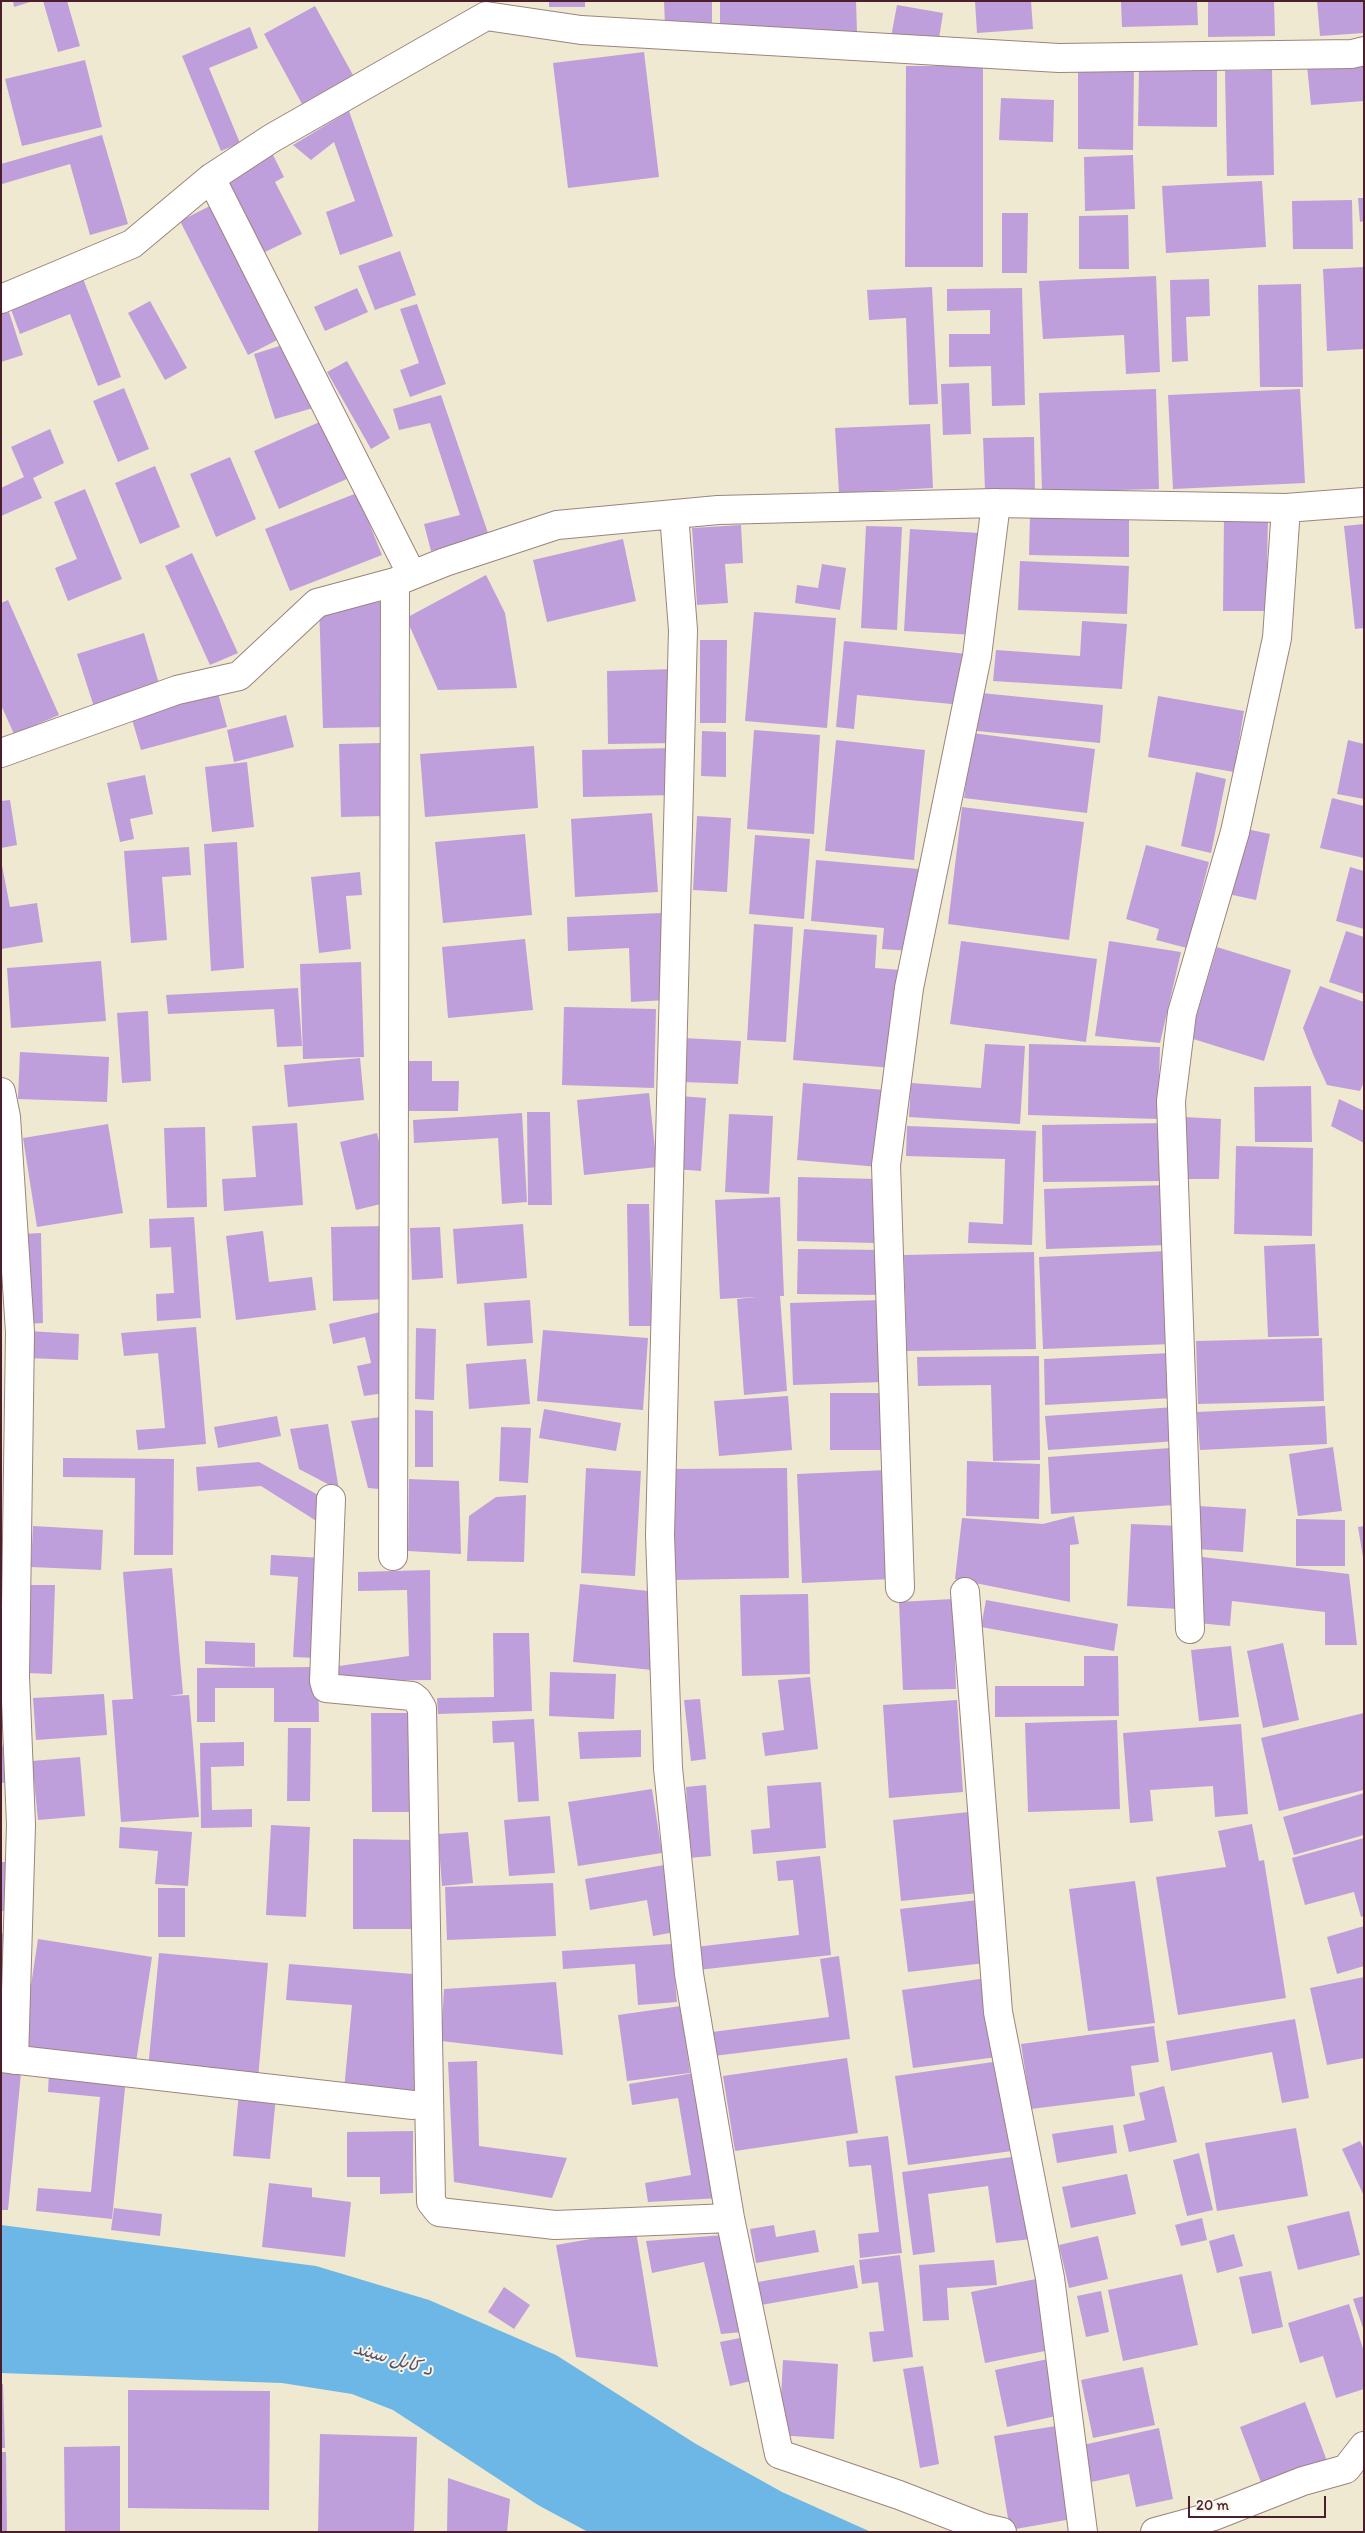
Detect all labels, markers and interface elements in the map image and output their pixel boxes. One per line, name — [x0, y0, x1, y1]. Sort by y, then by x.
water label: د کابل سيند — [351, 2338, 435, 2382]
scale bar — [1190, 2486, 1328, 2518]
text: 20 m — [1196, 2496, 1229, 2514]

